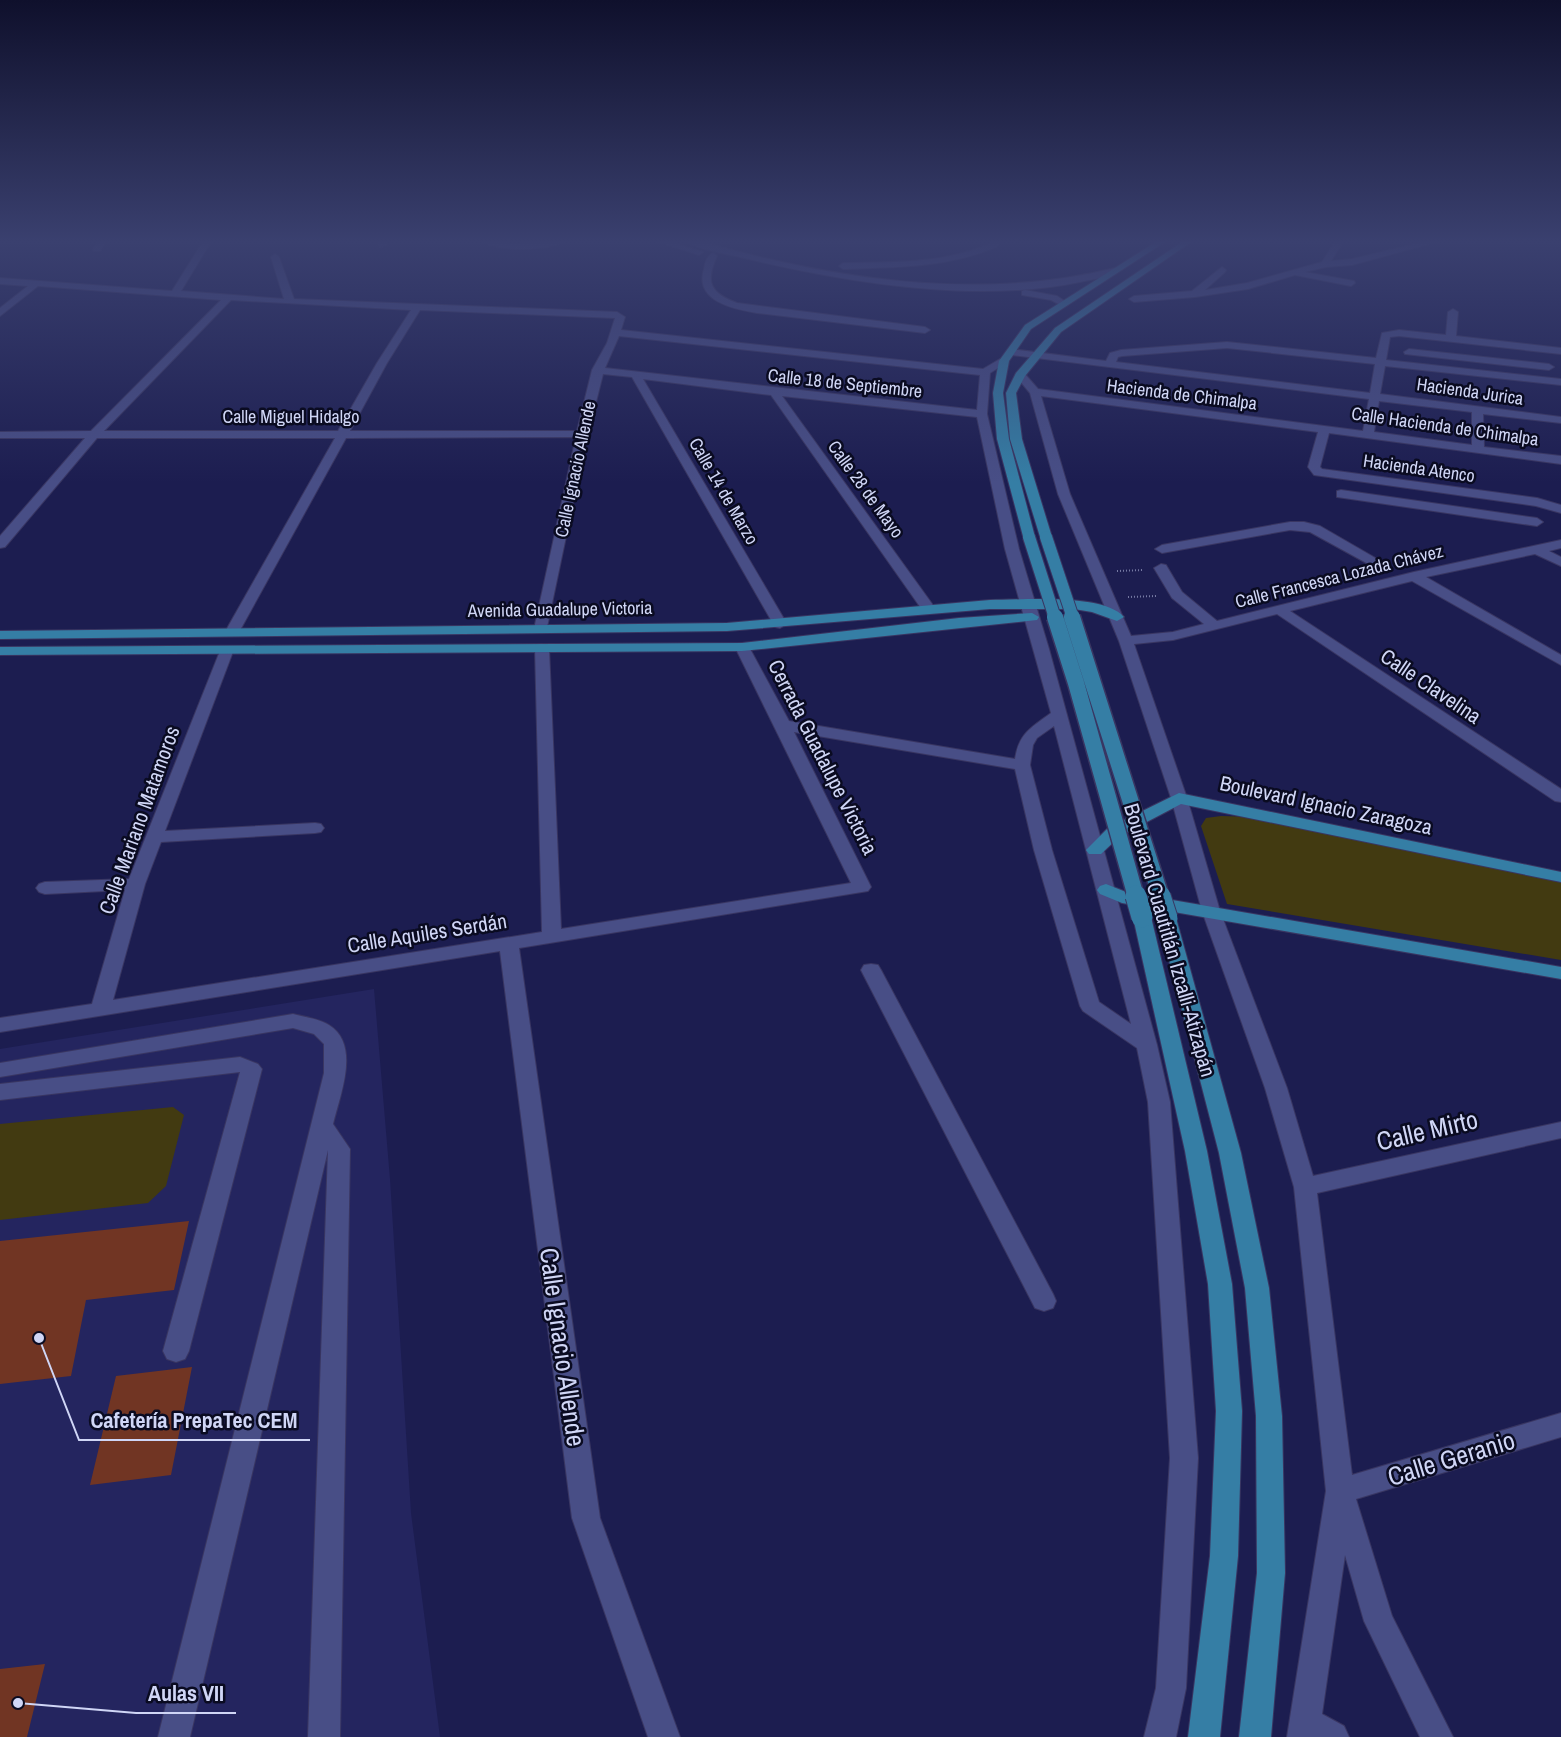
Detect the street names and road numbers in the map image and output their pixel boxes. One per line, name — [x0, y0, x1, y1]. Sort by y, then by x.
street label: Calle 18 de Septiembre — [767, 362, 923, 404]
street label: Hacienda Jurica — [1415, 371, 1525, 411]
street label: Hacienda de Chimalpa — [1106, 372, 1258, 416]
street label: Calle Ignacio Allende — [548, 399, 602, 539]
street label: Calle Hacienda de Chimalpa — [1350, 400, 1540, 452]
street label: Calle Miguel Hidalgo — [223, 404, 360, 429]
street label: Calle 14 de Marzo — [683, 433, 765, 549]
street label: Calle 28 de Mayo — [822, 435, 910, 543]
street label: Hacienda Atenco — [1362, 448, 1476, 488]
street label: Calle Francesca Lozada Chávez — [1232, 538, 1446, 614]
street label: Avenida Guadalupe Victoria — [466, 595, 653, 623]
street label: Calle Clavelina — [1375, 642, 1487, 731]
street label: Cerrada Guadalupe Victoria — [761, 655, 885, 860]
street label: Calle Mariano Matamoros — [91, 722, 187, 918]
street label: Boulevard Ignacio Zaragoza — [1217, 768, 1435, 842]
street label: Boulevard Cuautitlán Izcalli-Atizapán — [1117, 800, 1223, 1080]
street label: Calle Aquiles Serdán — [345, 906, 509, 960]
street label: Calle Mirto — [1373, 1101, 1481, 1159]
street label: Calle Ignacio Allende — [532, 1245, 594, 1449]
street label: Calle Geranio — [1383, 1422, 1519, 1494]

